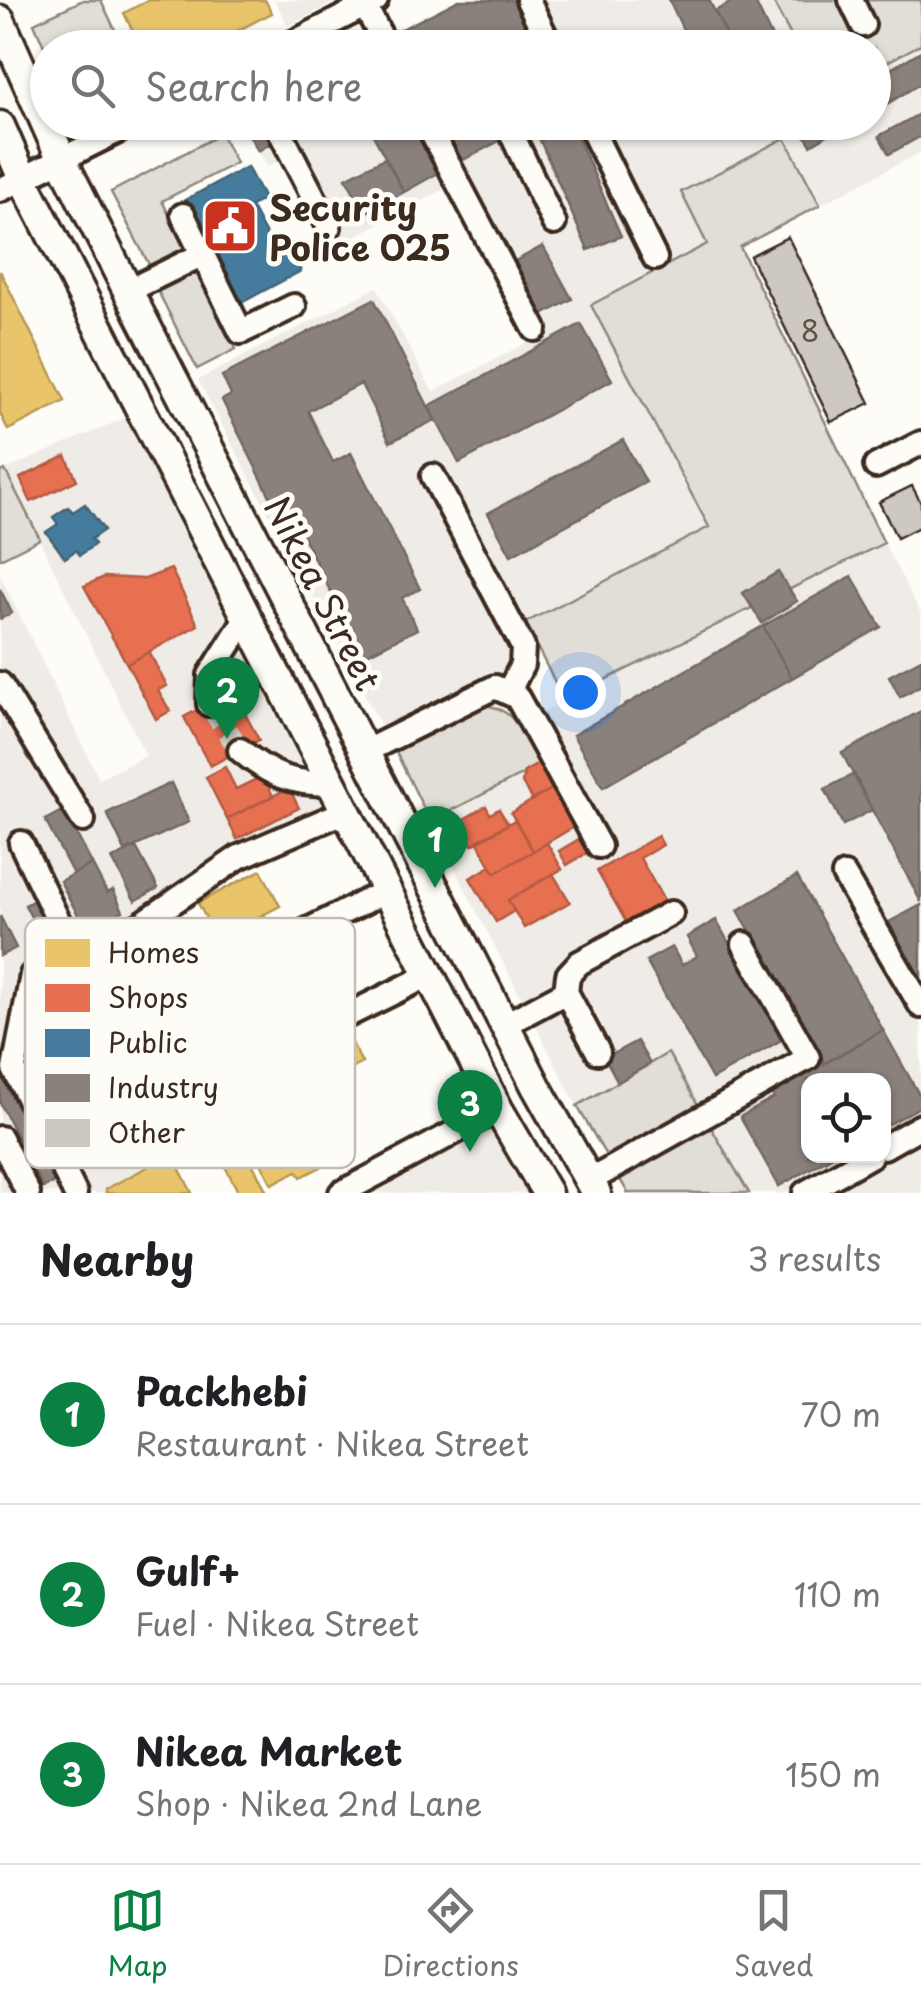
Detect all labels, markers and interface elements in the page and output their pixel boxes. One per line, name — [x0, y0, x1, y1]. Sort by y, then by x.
search box — [30, 30, 891, 140]
text: Search here — [145, 57, 362, 114]
icon: search — [65, 58, 120, 113]
place label: Security Police 025 — [269, 180, 451, 273]
public building icon: Security Police 025 — [200, 196, 260, 256]
house number: 8 — [801, 307, 819, 352]
street label: Nikea Street — [252, 487, 396, 699]
pin: 2 — [194, 656, 260, 739]
your location — [555, 667, 606, 718]
pin: 1 — [402, 806, 468, 888]
legend — [25, 918, 355, 1168]
text: Homes — [108, 930, 199, 973]
text: Shops — [108, 975, 188, 1018]
text: Public — [108, 1020, 187, 1063]
text: Industry — [108, 1065, 219, 1108]
pin: 3 — [438, 1070, 502, 1152]
map controls — [801, 1073, 891, 1163]
button: locate — [801, 1073, 891, 1163]
text: Other — [108, 1110, 185, 1153]
text: Nearby — [40, 1227, 194, 1290]
text: 3 results — [747, 1234, 881, 1282]
text: Packhebi — [135, 1362, 308, 1419]
text: 1 — [65, 1390, 80, 1438]
text: 70 m — [801, 1390, 881, 1438]
text: Restaurant · Nikea Street — [135, 1419, 529, 1467]
text: Gulf+ — [135, 1542, 241, 1599]
text: 2 — [61, 1570, 84, 1618]
text: 110 m — [794, 1570, 881, 1618]
text: Fuel · Nikea Street — [135, 1599, 419, 1647]
text: Nikea Market — [135, 1722, 403, 1779]
text: 3 — [62, 1750, 83, 1798]
text: 150 m — [785, 1750, 881, 1798]
text: Shop · Nikea 2nd Lane — [135, 1779, 482, 1827]
tab: Map — [108, 1883, 167, 1986]
tab: Directions — [383, 1883, 519, 1986]
tab: Saved — [734, 1883, 813, 1986]

